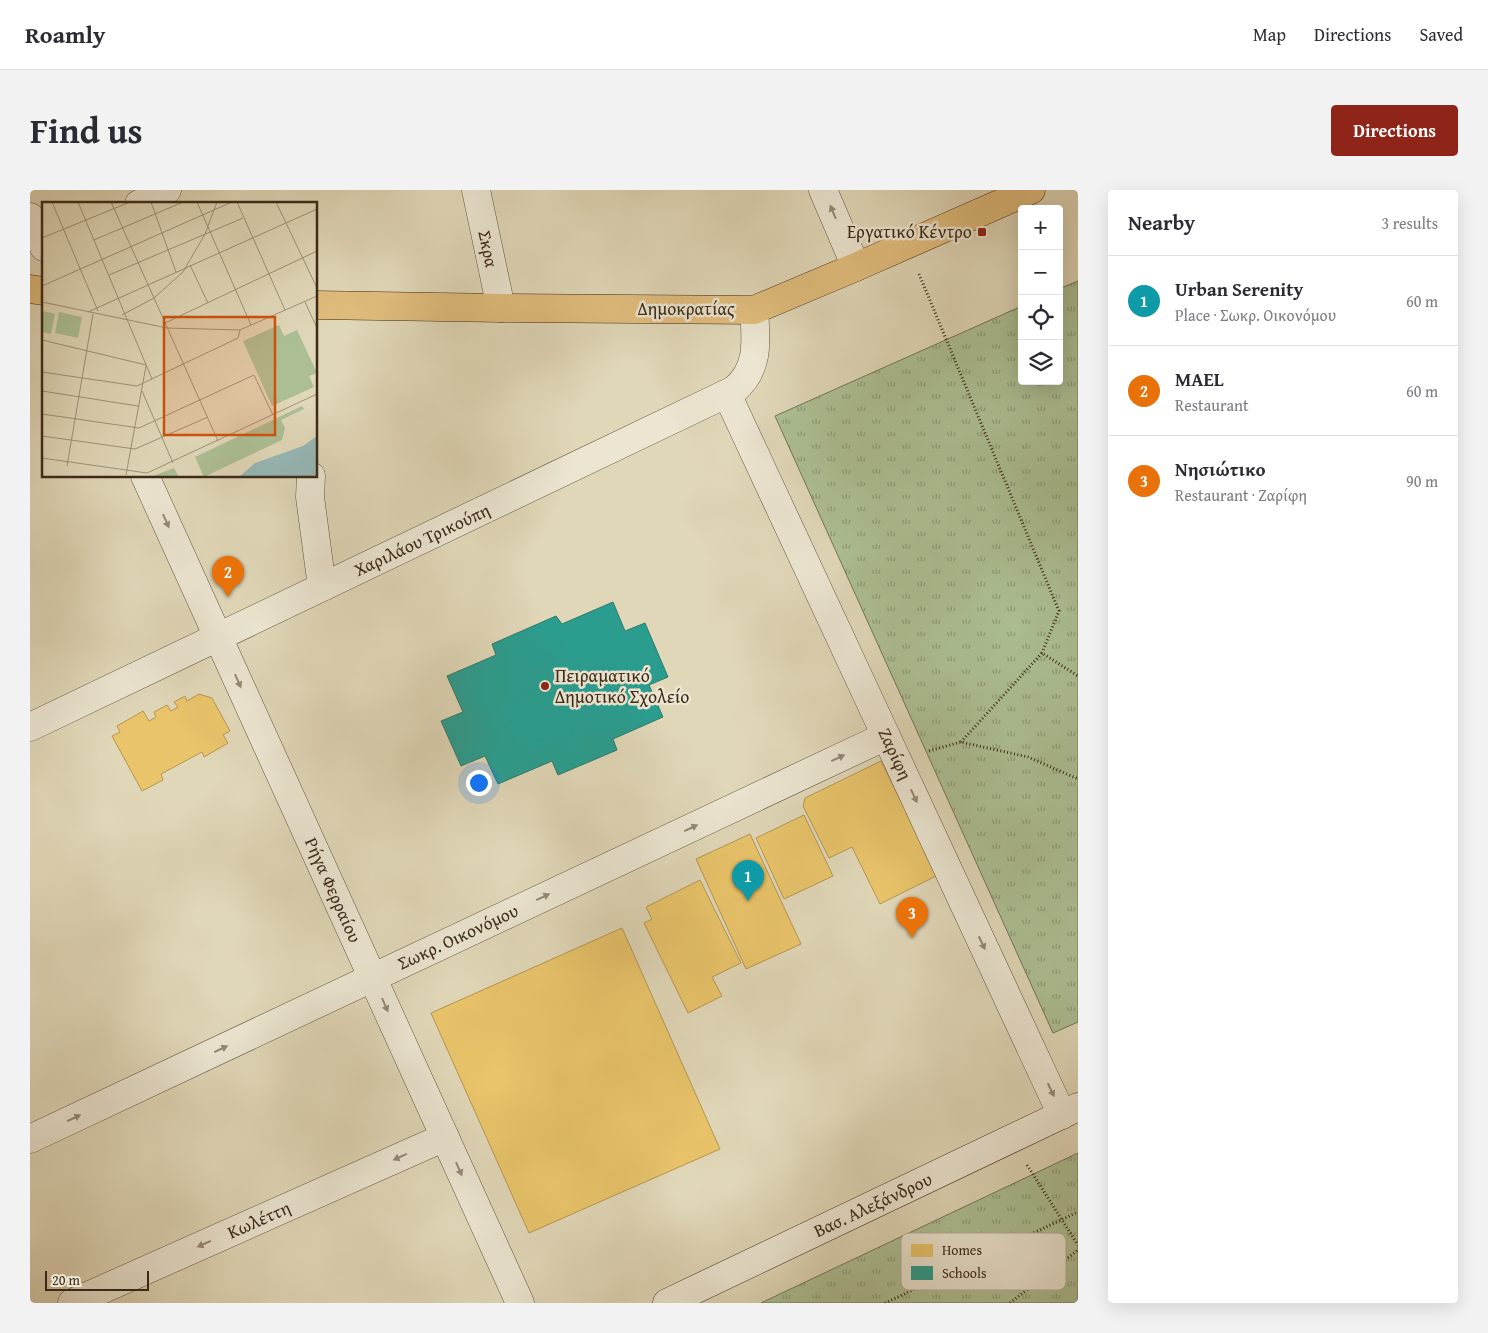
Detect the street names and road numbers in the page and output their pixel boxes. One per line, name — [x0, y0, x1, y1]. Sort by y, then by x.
street label: Σκρα — [471, 228, 506, 270]
street label: Δημοκρατίας — [637, 295, 735, 322]
street label: Χαριλάου Τρικούπη — [349, 496, 494, 583]
street label: Ζαρίφη — [872, 723, 919, 784]
street label: Ρήγα Φερραίου — [298, 833, 369, 947]
street label: Σωκρ. Οικονόμου — [393, 897, 523, 976]
street label: Βασ. Αλεξάνδρου — [809, 1165, 937, 1244]
street label: Κωλέττη — [223, 1194, 295, 1245]

